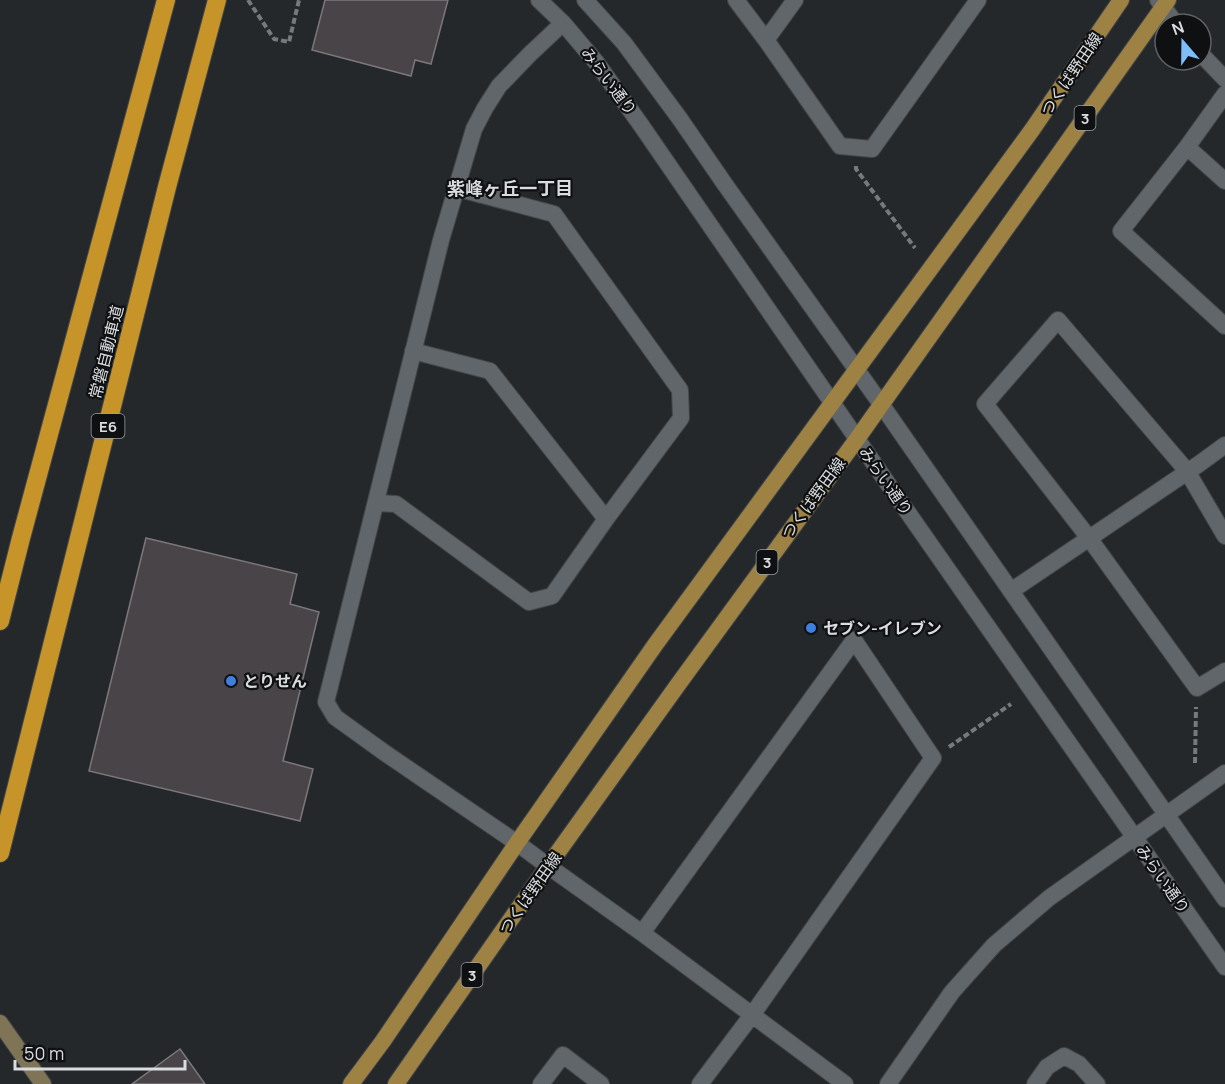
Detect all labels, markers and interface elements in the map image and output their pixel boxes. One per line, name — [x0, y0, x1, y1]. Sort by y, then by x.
north arrow — [1153, 12, 1213, 72]
text: N — [1169, 16, 1187, 40]
street label: つくば野田線 — [1035, 28, 1107, 120]
street label: みらい通り — [576, 42, 642, 120]
road number: 3 — [1074, 106, 1096, 130]
district label: 紫峰ヶ丘一丁目 — [447, 176, 573, 200]
street label: 常磐自動車道 — [84, 303, 128, 401]
road number: E6 — [92, 414, 124, 438]
street label: みらい通り — [854, 442, 918, 520]
street label: つくば野田線 — [776, 453, 850, 543]
road number: 3 — [756, 550, 777, 574]
place label: セブン-イレブン — [823, 617, 942, 639]
marker: セブン-イレブン — [804, 621, 818, 635]
place label: とりせん — [243, 670, 307, 692]
marker: とりせん — [224, 674, 238, 688]
street label: みらい通り — [1131, 840, 1195, 918]
street label: つくば野田線 — [493, 847, 567, 939]
road number: 3 — [462, 963, 482, 987]
scale bar — [15, 1033, 184, 1071]
text: 50 m — [24, 1041, 64, 1065]

